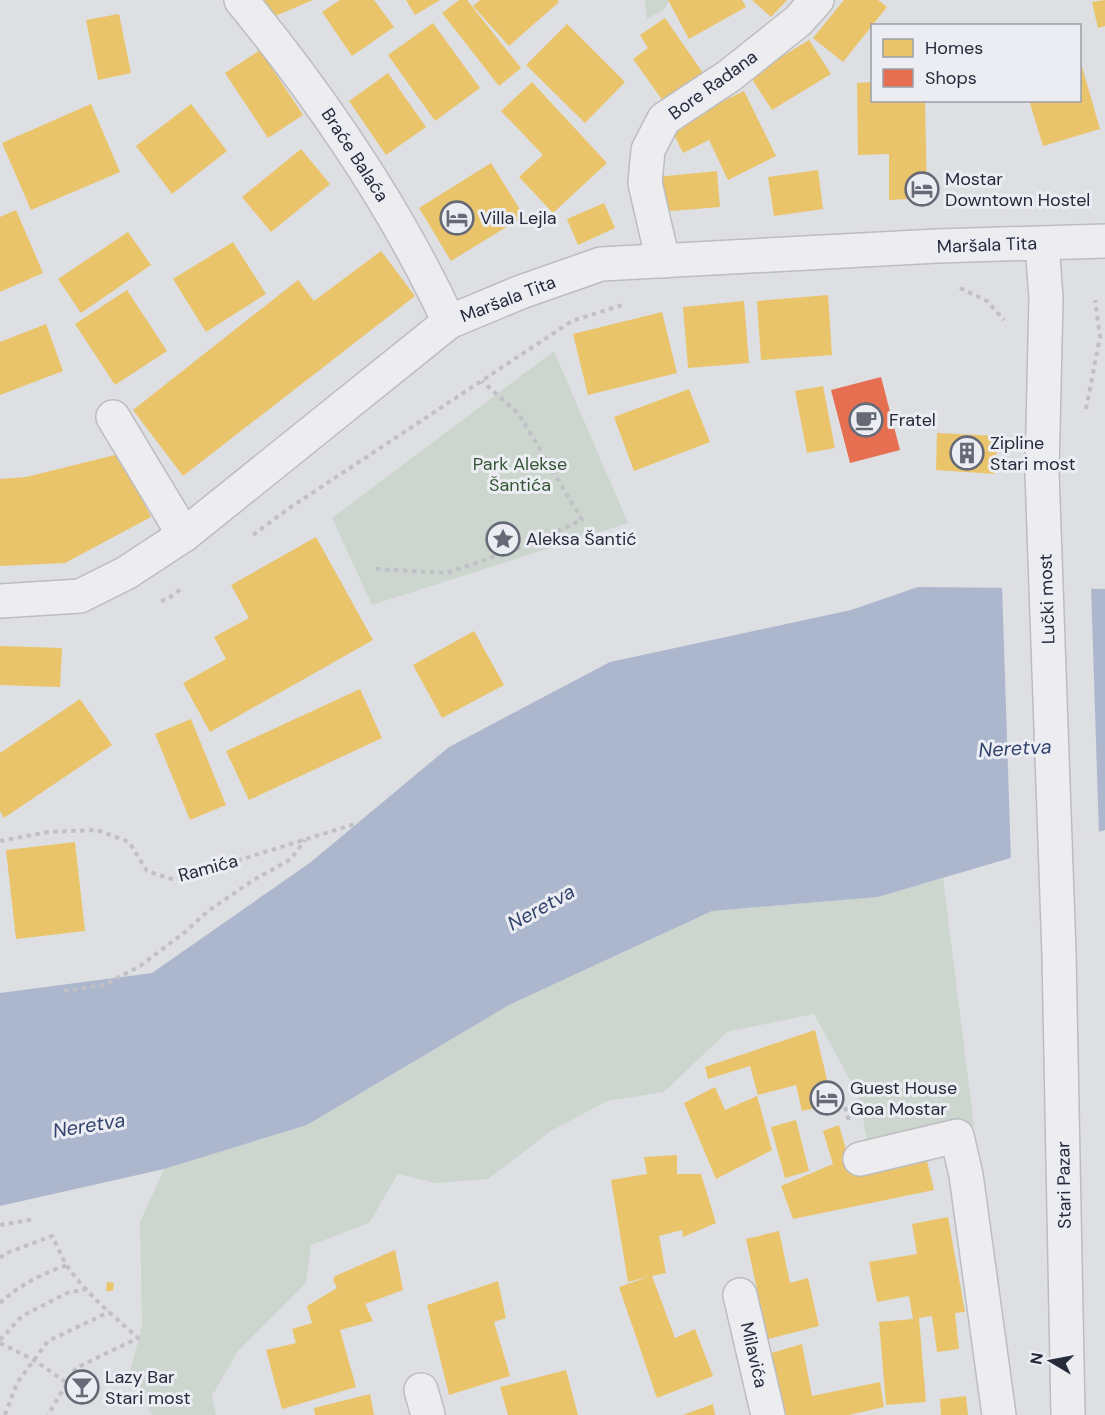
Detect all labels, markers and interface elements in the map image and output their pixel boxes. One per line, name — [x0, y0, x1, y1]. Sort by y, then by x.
legend — [871, 24, 1081, 102]
text: Homes — [925, 36, 983, 60]
street label: Bore Radana — [664, 45, 762, 125]
text: Shops — [925, 66, 977, 90]
street label: Braće Balaća — [316, 104, 394, 206]
place label: Mostar Downtown Hostel — [945, 167, 1090, 212]
hotel icon: Mostar Downtown Hostel — [904, 171, 940, 207]
hotel icon: Villa Lejla — [439, 200, 475, 236]
place label: Villa Lejla — [480, 206, 556, 230]
street label: Maršala Tita — [936, 231, 1038, 259]
street label: Maršala Tita — [457, 270, 559, 328]
cafe icon: Fratel — [848, 402, 884, 438]
place label: Fratel — [889, 408, 936, 432]
place label: Zipline Stari most — [990, 431, 1075, 476]
building icon: Zipline Stari most — [949, 435, 985, 471]
park label: Park Alekse Šantića — [473, 452, 567, 497]
place icon: Aleksa Šantić — [485, 521, 521, 557]
place label: Aleksa Šantić — [526, 527, 637, 551]
street label: Lučki most — [1033, 553, 1061, 645]
water label: Neretva — [978, 733, 1052, 763]
street label: Ramića — [176, 849, 240, 887]
water label: Neretva — [503, 878, 579, 936]
place label: Guest House Goa Mostar — [850, 1076, 957, 1121]
hotel icon: Guest House Goa Mostar — [809, 1080, 845, 1116]
water label: Neretva — [51, 1106, 127, 1144]
street label: Stari Pazar — [1051, 1141, 1077, 1229]
street label: Milavića — [735, 1320, 773, 1390]
north arrow — [1021, 1331, 1081, 1391]
text: N — [1025, 1351, 1048, 1366]
place label: Lazy Bar Stari most — [105, 1365, 190, 1410]
bar icon: Lazy Bar Stari most — [64, 1369, 100, 1405]

